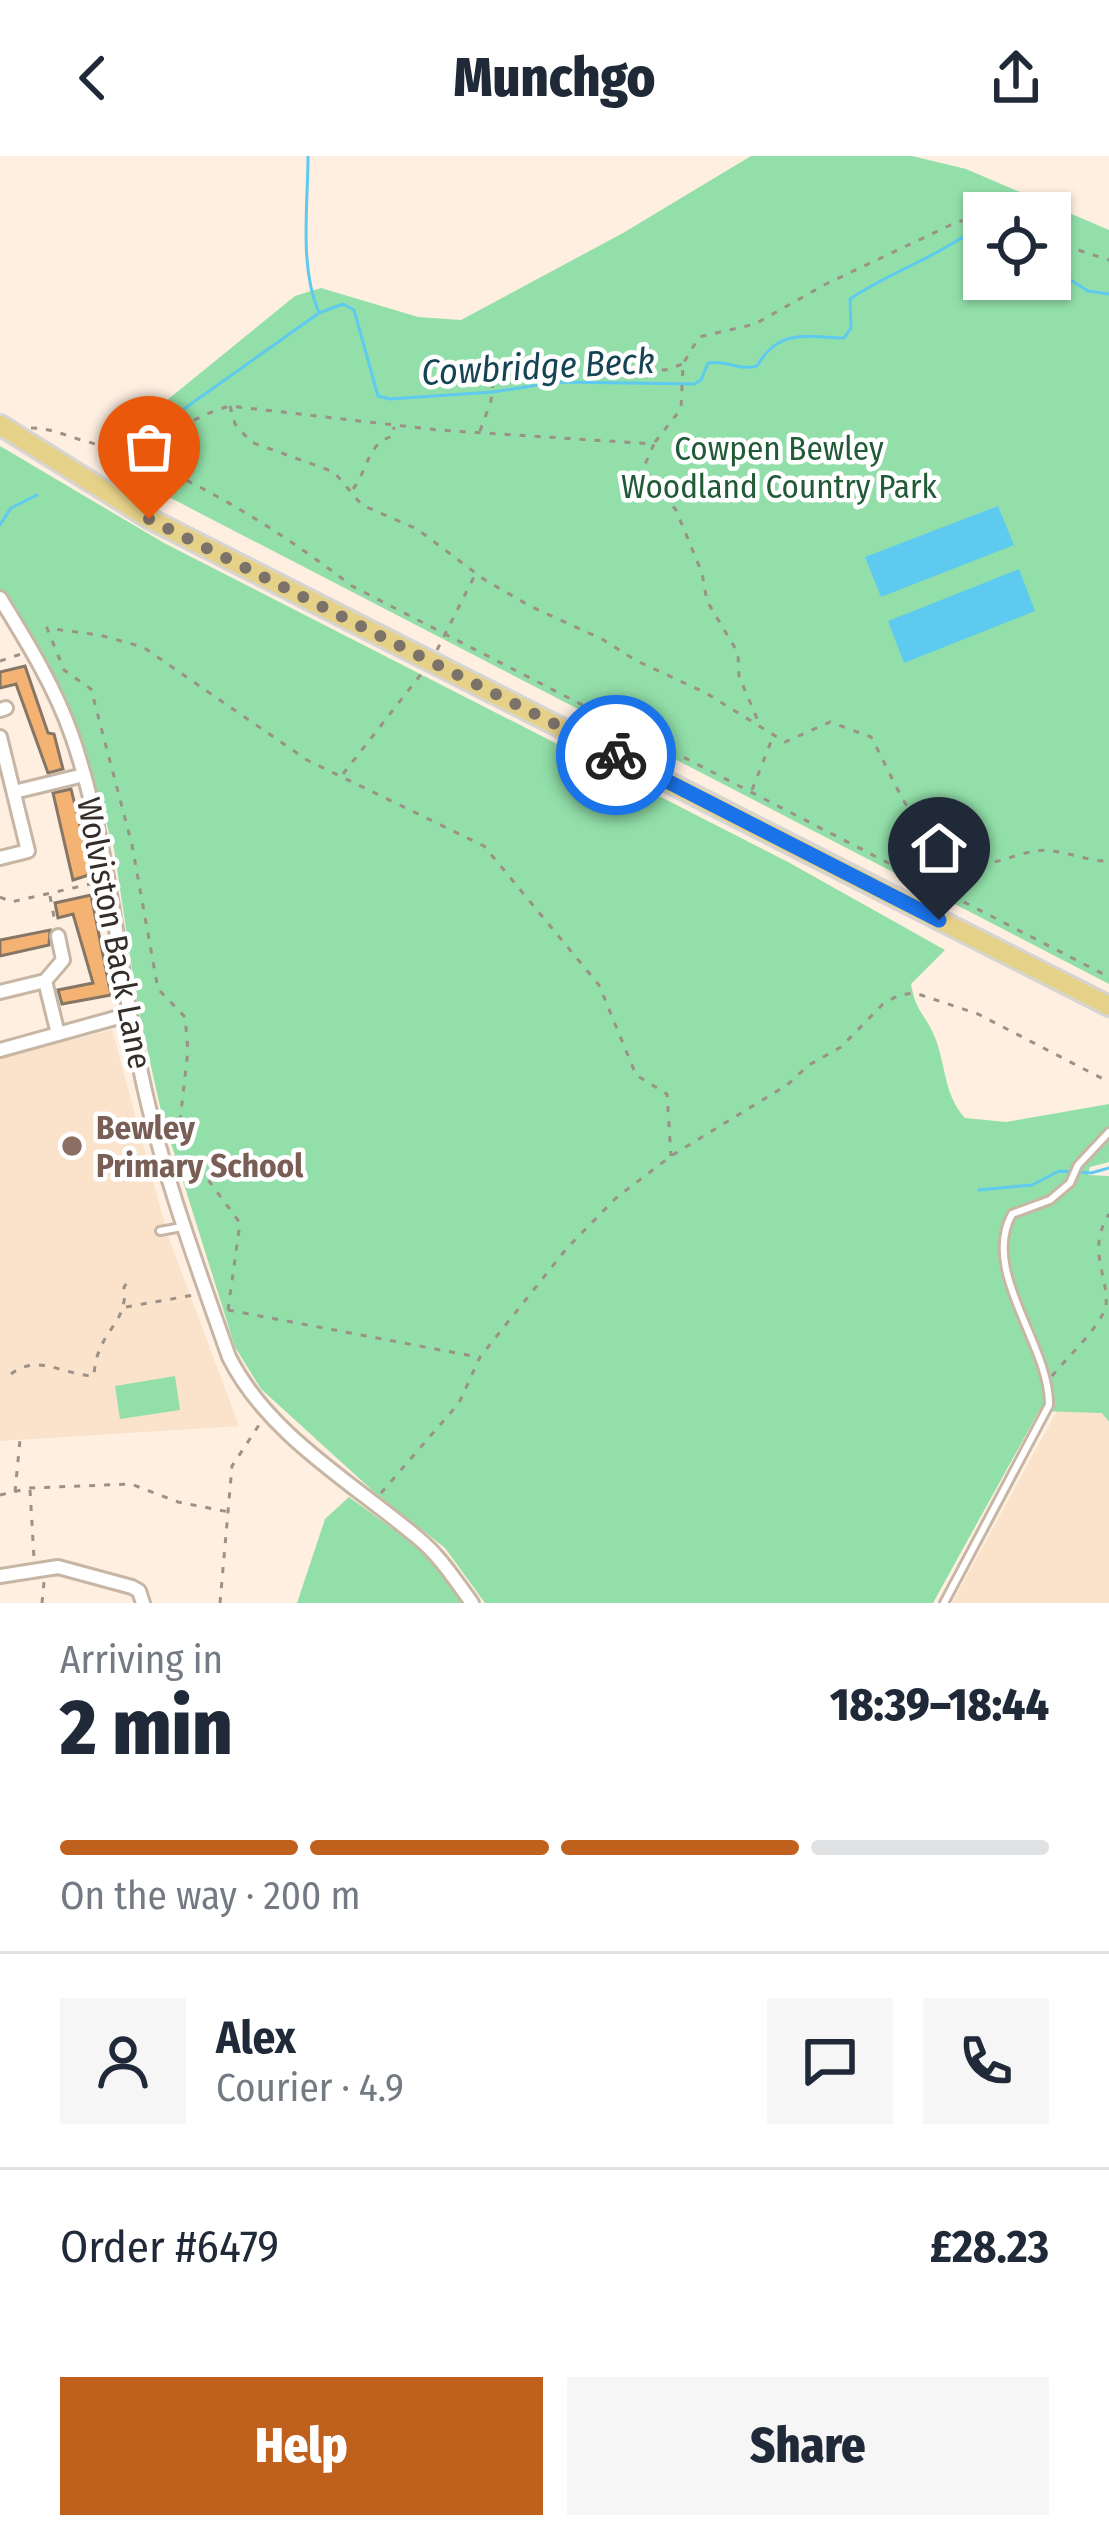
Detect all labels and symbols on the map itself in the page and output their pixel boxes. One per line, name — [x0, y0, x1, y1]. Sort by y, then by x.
water label: Cowbridge Beck — [420, 339, 656, 395]
pin — [98, 396, 200, 519]
park label: Cowpen Bewley Woodland Country Park — [621, 429, 938, 507]
courier — [556, 695, 676, 815]
street label: Wolviston Back Lane — [68, 794, 160, 1072]
pin — [888, 797, 990, 920]
place label: Bewley Primary School — [96, 1108, 304, 1186]
marker: Bewley Primary School — [59, 1133, 85, 1159]

